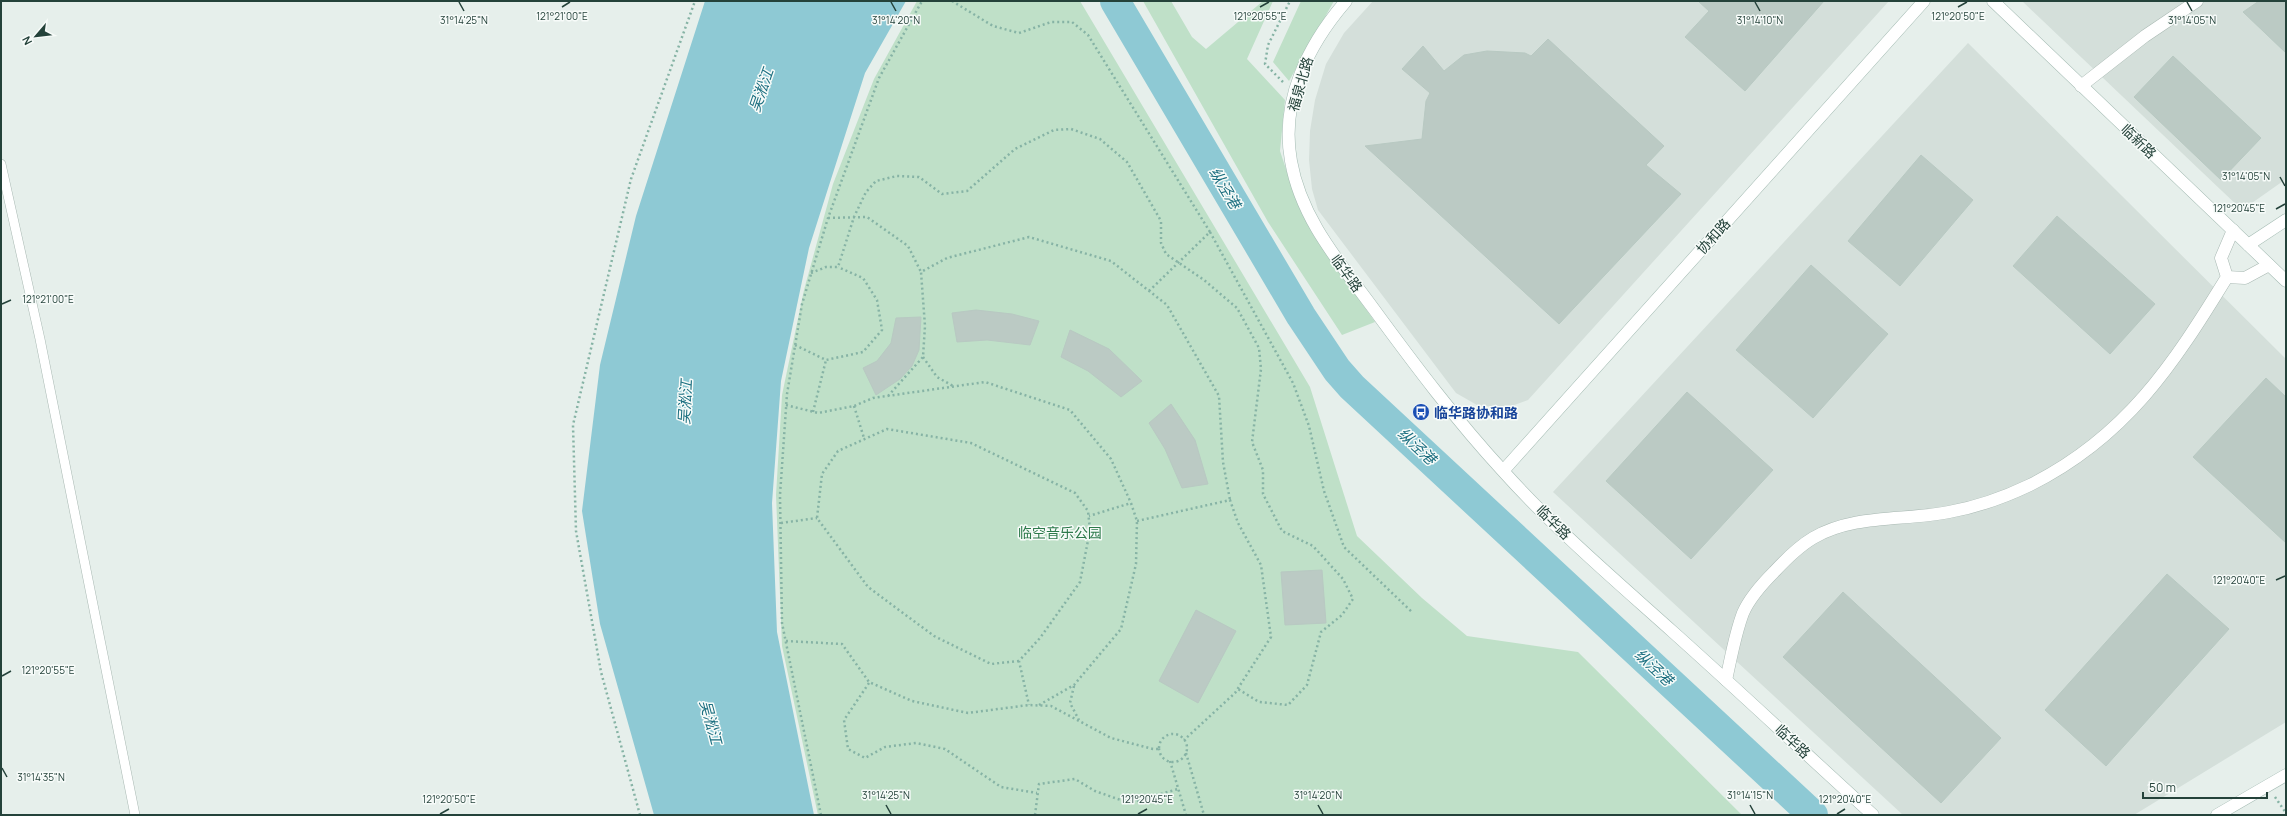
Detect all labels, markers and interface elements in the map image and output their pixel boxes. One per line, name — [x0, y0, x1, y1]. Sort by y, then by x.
text: 121°21'00"E — [536, 9, 588, 23]
text: 121°20'55"E — [1233, 9, 1287, 23]
text: 121°20'50"E — [1931, 9, 1985, 23]
text: 31°14'25"N — [440, 13, 488, 27]
text: 31°14'20"N — [872, 13, 920, 27]
text: 31°14'10"N — [1737, 13, 1783, 27]
text: 31°14'05"N — [2168, 13, 2216, 27]
north arrow — [16, 16, 56, 56]
text: N — [18, 34, 35, 48]
street label: 福泉北路 — [1283, 54, 1317, 114]
water label: 吴淞江 — [744, 63, 779, 115]
street label: 临新路 — [2117, 120, 2161, 162]
water label: 纵泾港 — [1204, 163, 1247, 214]
text: 31°14'05"N — [2222, 169, 2270, 183]
text: 121°20'45"E — [2213, 201, 2265, 215]
street label: 协和路 — [1692, 214, 1734, 258]
street label: 临华路 — [1327, 250, 1367, 296]
text: 121°21'00"E — [22, 292, 74, 306]
water label: 吴淞江 — [673, 377, 697, 425]
bus stop icon: 临华路协和路 — [1411, 402, 1431, 422]
place label: 临华路协和路 — [1434, 403, 1518, 422]
water label: 纵泾港 — [1393, 423, 1442, 470]
street label: 临华路 — [1532, 500, 1576, 544]
park label: 临空音乐公园 — [1018, 523, 1102, 542]
text: 121°20'40"E — [2213, 573, 2265, 587]
water label: 纵泾港 — [1630, 644, 1679, 691]
text: 121°20'55"E — [21, 663, 75, 677]
water label: 吴淞江 — [695, 698, 727, 748]
street label: 临华路 — [1771, 720, 1815, 762]
text: 31°14'35"N — [17, 770, 65, 784]
scale bar — [2143, 774, 2267, 800]
text: 50 m — [2149, 779, 2176, 796]
text: 31°14'25"N — [862, 788, 910, 802]
text: 31°14'20"N — [1294, 788, 1342, 802]
text: 31°14'15"N — [1727, 788, 1773, 802]
text: 121°20'50"E — [422, 792, 476, 806]
text: 121°20'45"E — [1121, 792, 1173, 806]
text: 121°20'40"E — [1819, 792, 1871, 806]

